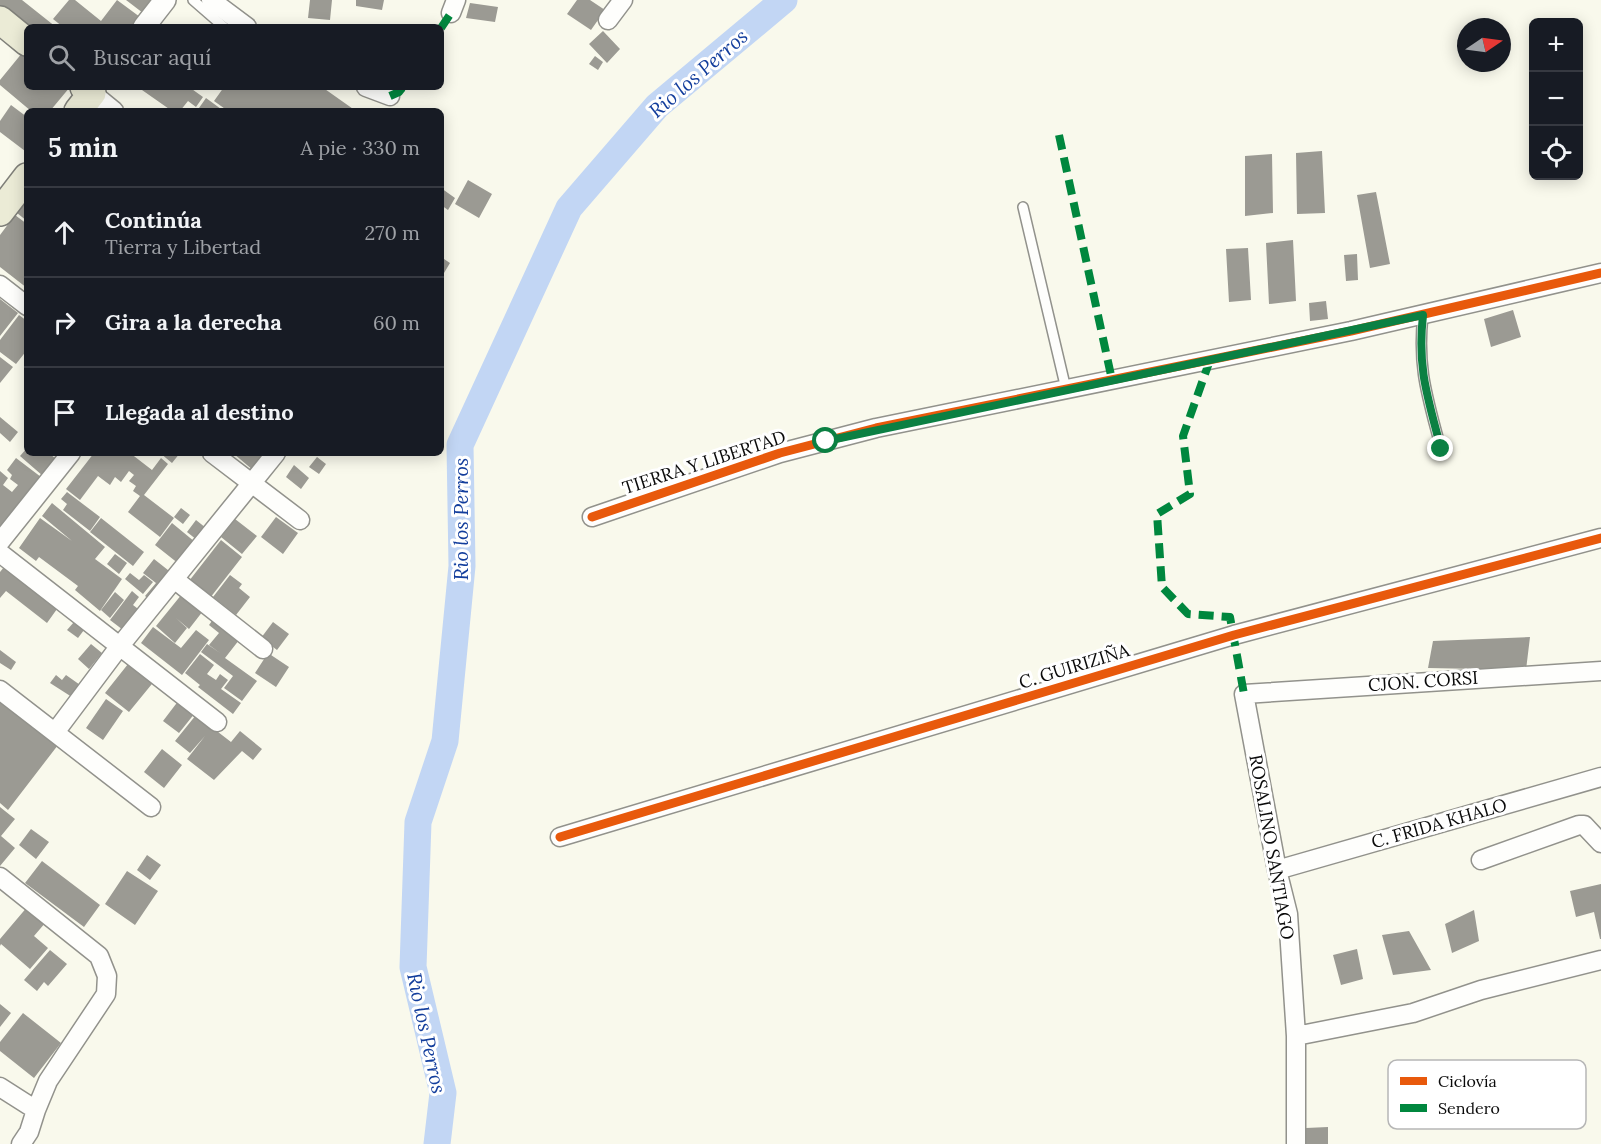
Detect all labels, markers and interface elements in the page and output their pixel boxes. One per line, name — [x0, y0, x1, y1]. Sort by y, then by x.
north arrow — [1457, 18, 1511, 72]
map controls — [1529, 18, 1583, 180]
button: + — [1529, 18, 1583, 72]
water label: Rio los Perros — [643, 23, 753, 123]
search box — [24, 24, 444, 90]
icon: search — [45, 41, 78, 74]
text: Buscar aquí — [93, 43, 211, 71]
button: − — [1529, 72, 1583, 126]
button: locate — [1529, 126, 1583, 180]
text: 5 min — [48, 131, 118, 164]
text: A pie · 330 m — [300, 135, 420, 160]
text: Continúa — [105, 206, 202, 234]
icon: ahead — [48, 216, 81, 249]
text: 270 m — [364, 220, 420, 245]
text: Tierra y Libertad — [105, 234, 261, 259]
icon: right — [48, 306, 81, 339]
text: Gira a la derecha — [105, 308, 282, 336]
text: 60 m — [373, 310, 420, 335]
icon: arrive — [48, 396, 81, 429]
text: Llegada al destino — [105, 398, 294, 426]
street label: TIERRA Y LIBERTAD — [620, 425, 788, 499]
route start — [812, 427, 838, 453]
route end — [1427, 435, 1453, 461]
water label: Rio los Perros — [448, 458, 473, 580]
street label: C. GUIRIZIÑA — [1016, 638, 1133, 694]
street label: CJON. CORSI — [1367, 666, 1479, 696]
street label: ROSALINO SANTIAGO — [1244, 753, 1300, 941]
street label: C. FRIDA KHALO — [1369, 793, 1509, 853]
water label: Rio los Perros — [402, 970, 452, 1096]
legend — [1388, 1060, 1586, 1129]
text: Ciclovía — [1438, 1071, 1497, 1091]
text: Sendero — [1438, 1098, 1500, 1118]

